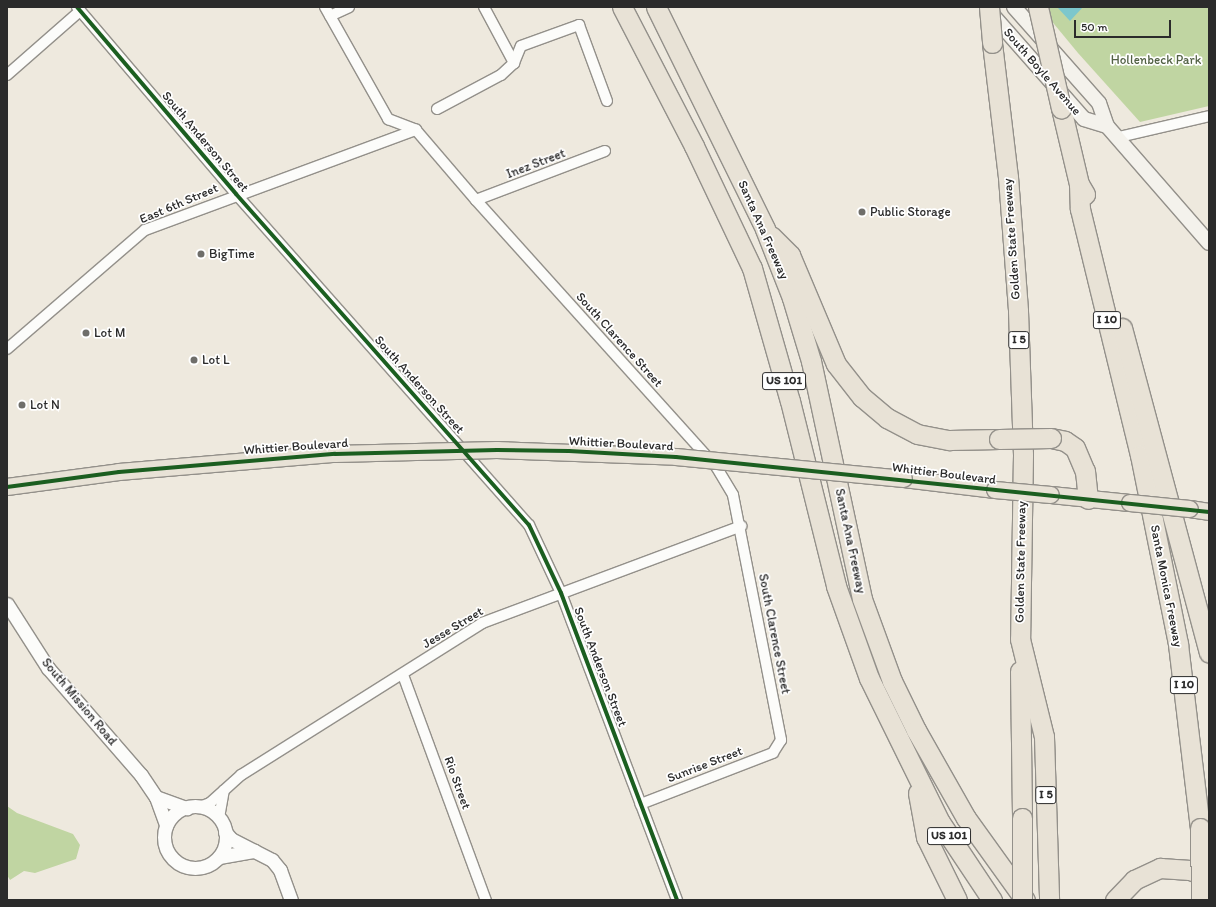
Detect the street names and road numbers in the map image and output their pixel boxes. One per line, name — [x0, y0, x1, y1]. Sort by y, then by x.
street label: South Boyle Avenue — [1000, 25, 1084, 119]
street label: South Anderson Street — [158, 89, 252, 195]
street label: Inez Street — [504, 146, 568, 182]
street label: Santa Ana Freeway — [734, 178, 792, 282]
street label: Golden State Freeway — [1000, 178, 1024, 300]
street label: East 6th Street — [138, 181, 220, 227]
street label: South Clarence Street — [572, 289, 666, 391]
road number: I 10 — [1092, 310, 1122, 330]
road number: I 5 — [1008, 330, 1030, 350]
street label: South Anderson Street — [371, 333, 467, 437]
road number: US 101 — [762, 371, 806, 391]
street label: Whittier Boulevard — [568, 433, 674, 455]
street label: Whittier Boulevard — [243, 436, 349, 458]
street label: Whittier Boulevard — [891, 460, 997, 488]
street label: Santa Ana Freeway — [831, 487, 869, 595]
street label: Golden State Freeway — [1012, 501, 1030, 623]
street label: Santa Monica Freeway — [1146, 523, 1186, 649]
street label: South Clarence Street — [755, 572, 793, 696]
street label: Jesse Street — [420, 604, 486, 652]
street label: South Anderson Street — [570, 605, 630, 729]
street label: South Mission Road — [38, 655, 120, 749]
road number: I 10 — [1169, 675, 1199, 695]
street label: Sunrise Street — [665, 743, 745, 787]
street label: Rio Street — [440, 754, 474, 812]
road number: I 5 — [1035, 785, 1057, 805]
road number: US 101 — [927, 826, 971, 846]

